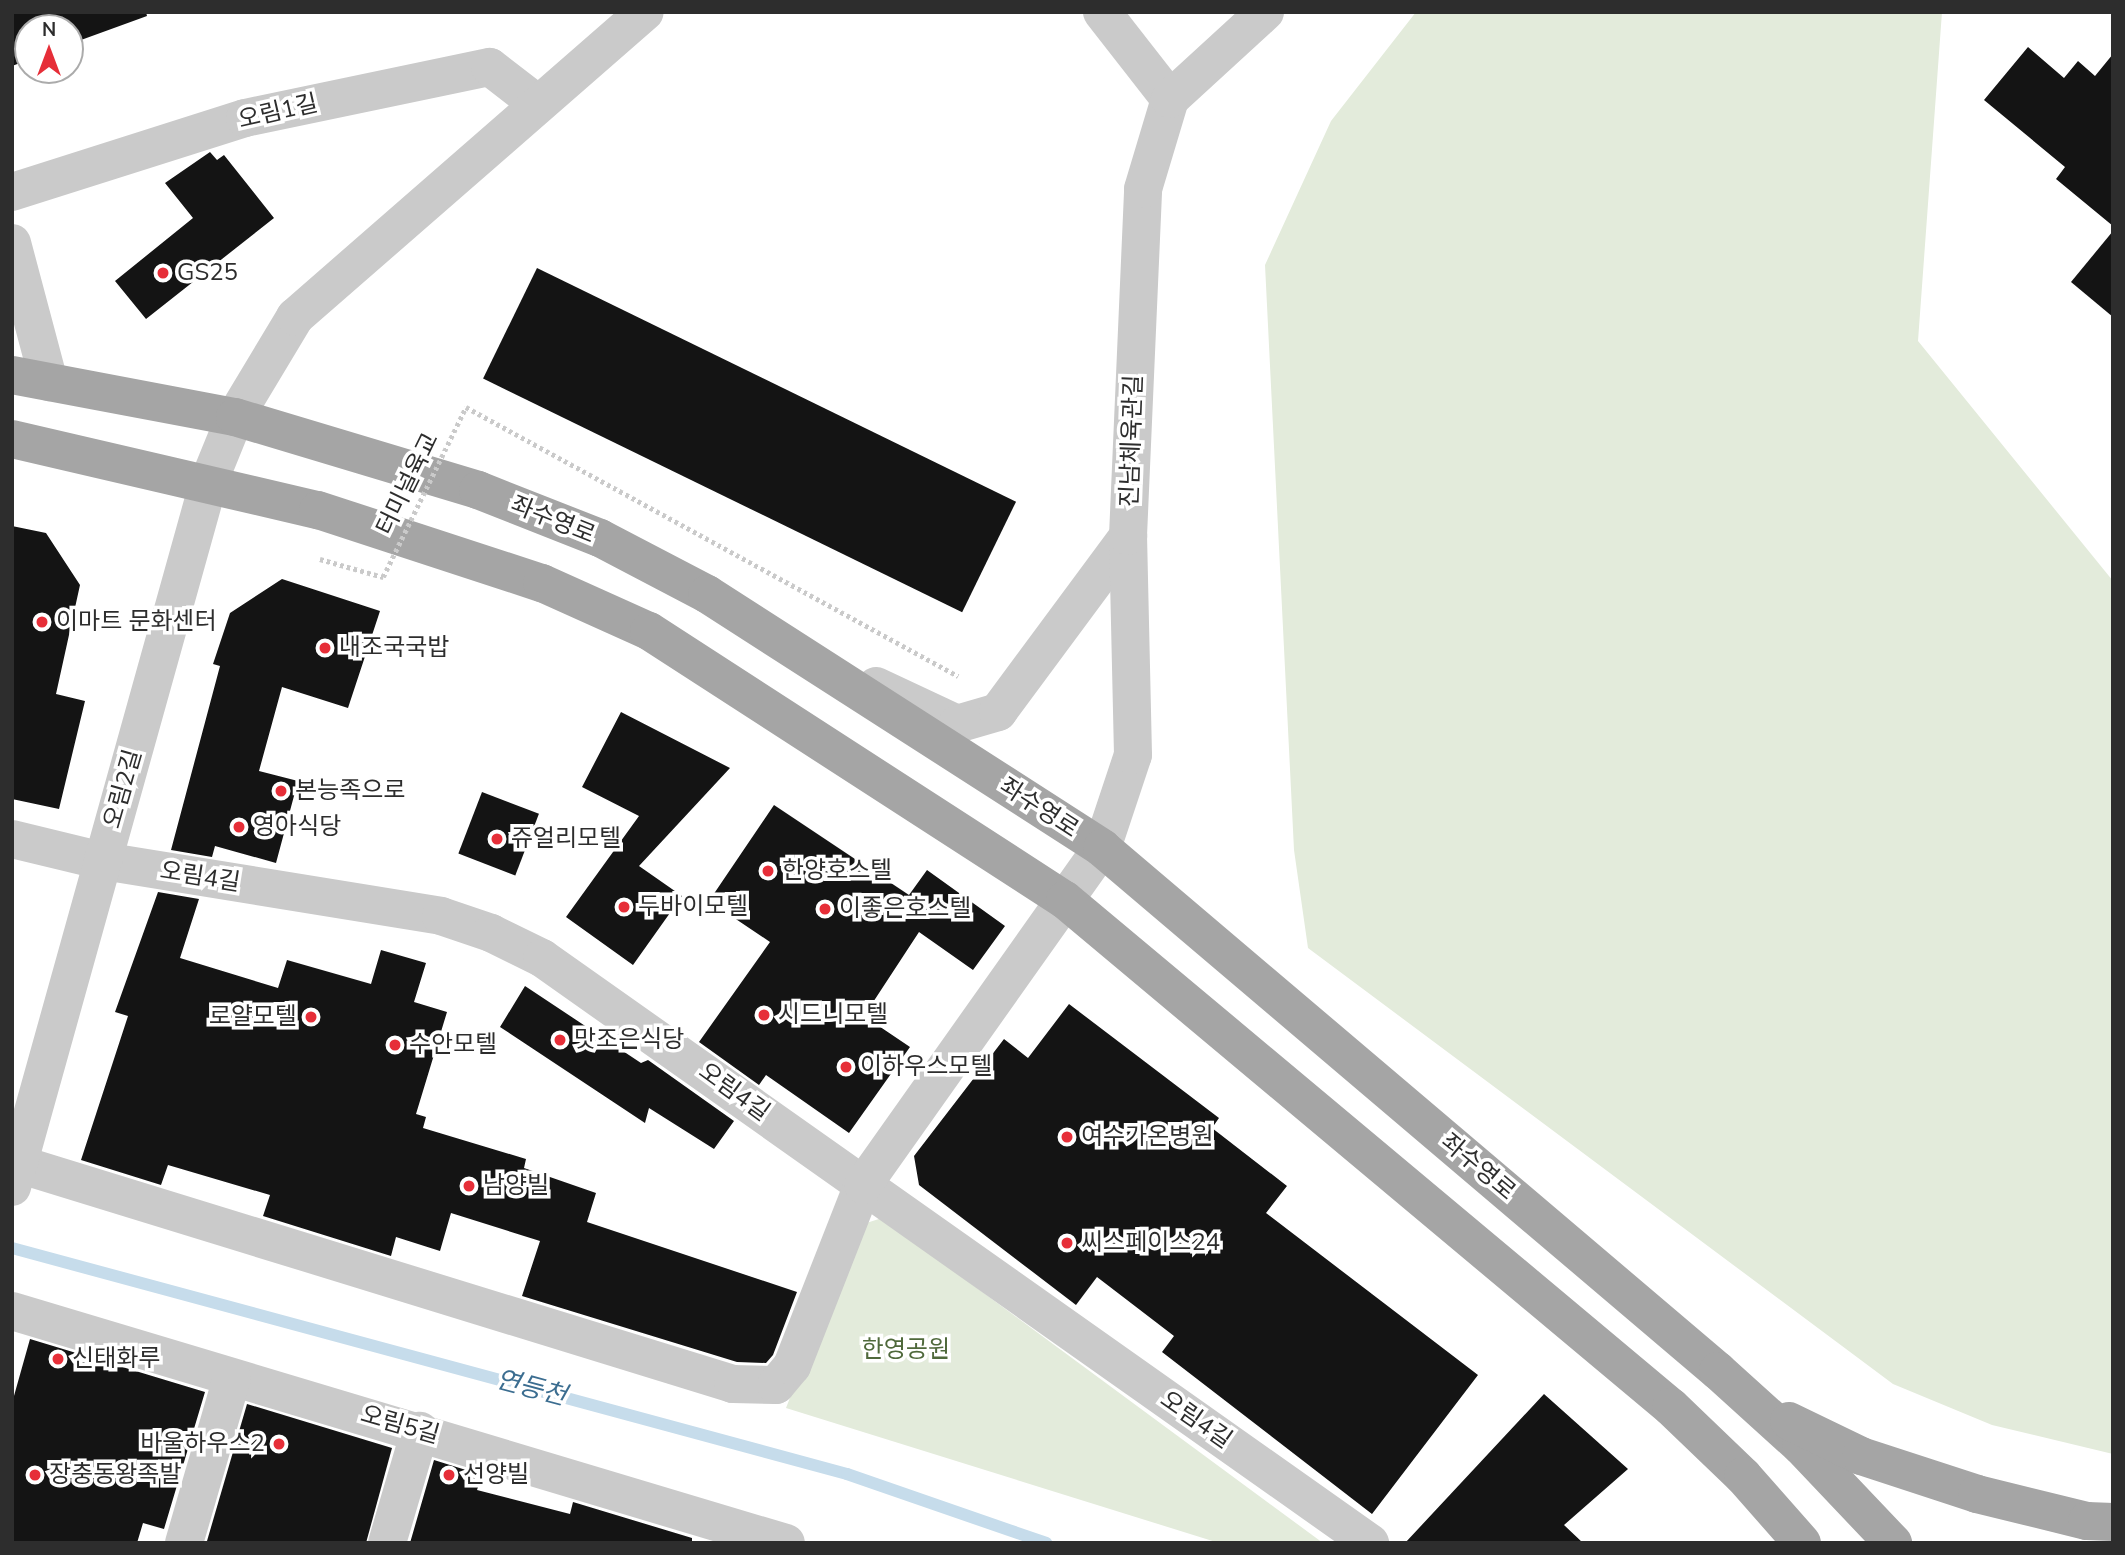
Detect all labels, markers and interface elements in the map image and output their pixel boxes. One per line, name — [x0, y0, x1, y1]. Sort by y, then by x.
north arrow — [14, 14, 84, 84]
text: N — [42, 17, 56, 43]
street label: 오림1길 — [235, 89, 321, 135]
place label: GS25 — [177, 259, 238, 287]
marker: GS25 — [155, 265, 171, 281]
street label: 진남체육관길 — [1115, 374, 1149, 508]
street label: 터미널육교 — [371, 428, 445, 540]
street label: 좌수영로 — [507, 490, 599, 550]
place label: 이마트 문화센터 — [56, 608, 217, 636]
marker: 이마트 문화센터 — [34, 614, 50, 630]
place label: 내조국국밥 — [339, 634, 449, 662]
marker: 내조국국밥 — [317, 640, 333, 656]
street label: 오림2길 — [98, 746, 148, 832]
street label: 좌수영로 — [994, 772, 1084, 844]
place label: 본능족으로 — [295, 777, 405, 805]
marker: 본능족으로 — [273, 783, 289, 799]
place label: 영아식당 — [253, 813, 341, 841]
marker: 영아식당 — [231, 819, 247, 835]
place label: 쥬얼리모텔 — [511, 825, 621, 853]
marker: 쥬얼리모텔 — [489, 831, 505, 847]
street label: 오림4길 — [158, 856, 242, 898]
place label: 한양호스텔 — [782, 857, 892, 885]
marker: 한양호스텔 — [760, 863, 776, 879]
place label: 두바이모텔 — [638, 893, 748, 921]
place label: 이좋은호스텔 — [839, 895, 971, 923]
marker: 두바이모텔 — [616, 899, 632, 915]
marker: 이좋은호스텔 — [817, 901, 833, 917]
place label: 시드니모텔 — [778, 1001, 888, 1029]
place label: 로얄모텔 — [209, 1003, 297, 1031]
marker: 시드니모텔 — [756, 1007, 772, 1023]
marker: 로얄모텔 — [303, 1009, 319, 1025]
place label: 맛조은식당 — [574, 1026, 684, 1054]
place label: 수안모텔 — [409, 1031, 497, 1059]
marker: 맛조은식당 — [552, 1032, 568, 1048]
marker: 수안모텔 — [387, 1037, 403, 1053]
place label: 이하우스모텔 — [860, 1053, 992, 1081]
street label: 오림4길 — [693, 1057, 775, 1127]
marker: 이하우스모텔 — [838, 1059, 854, 1075]
place label: 여수가온병원 — [1081, 1123, 1213, 1151]
street label: 좌수영로 — [1435, 1128, 1521, 1206]
marker: 여수가온병원 — [1059, 1129, 1075, 1145]
place label: 남양빌 — [483, 1172, 549, 1200]
marker: 남양빌 — [461, 1178, 477, 1194]
place label: 씨스페이스24 — [1081, 1229, 1220, 1257]
marker: 씨스페이스24 — [1059, 1235, 1075, 1251]
park label: 한영공원 — [862, 1336, 950, 1364]
place label: 신태화루 — [72, 1345, 160, 1373]
marker: 신태화루 — [50, 1351, 66, 1367]
water label: 연등천 — [492, 1364, 570, 1412]
street label: 오림4길 — [1155, 1385, 1237, 1455]
street label: 오림5길 — [357, 1400, 443, 1450]
place label: 바울하우스2 — [140, 1430, 265, 1458]
marker: 바울하우스2 — [271, 1436, 287, 1452]
place label: 장충동왕족발 — [49, 1461, 181, 1489]
place label: 선양빌 — [463, 1461, 529, 1489]
marker: 장충동왕족발 — [27, 1467, 43, 1483]
marker: 선양빌 — [441, 1467, 457, 1483]

